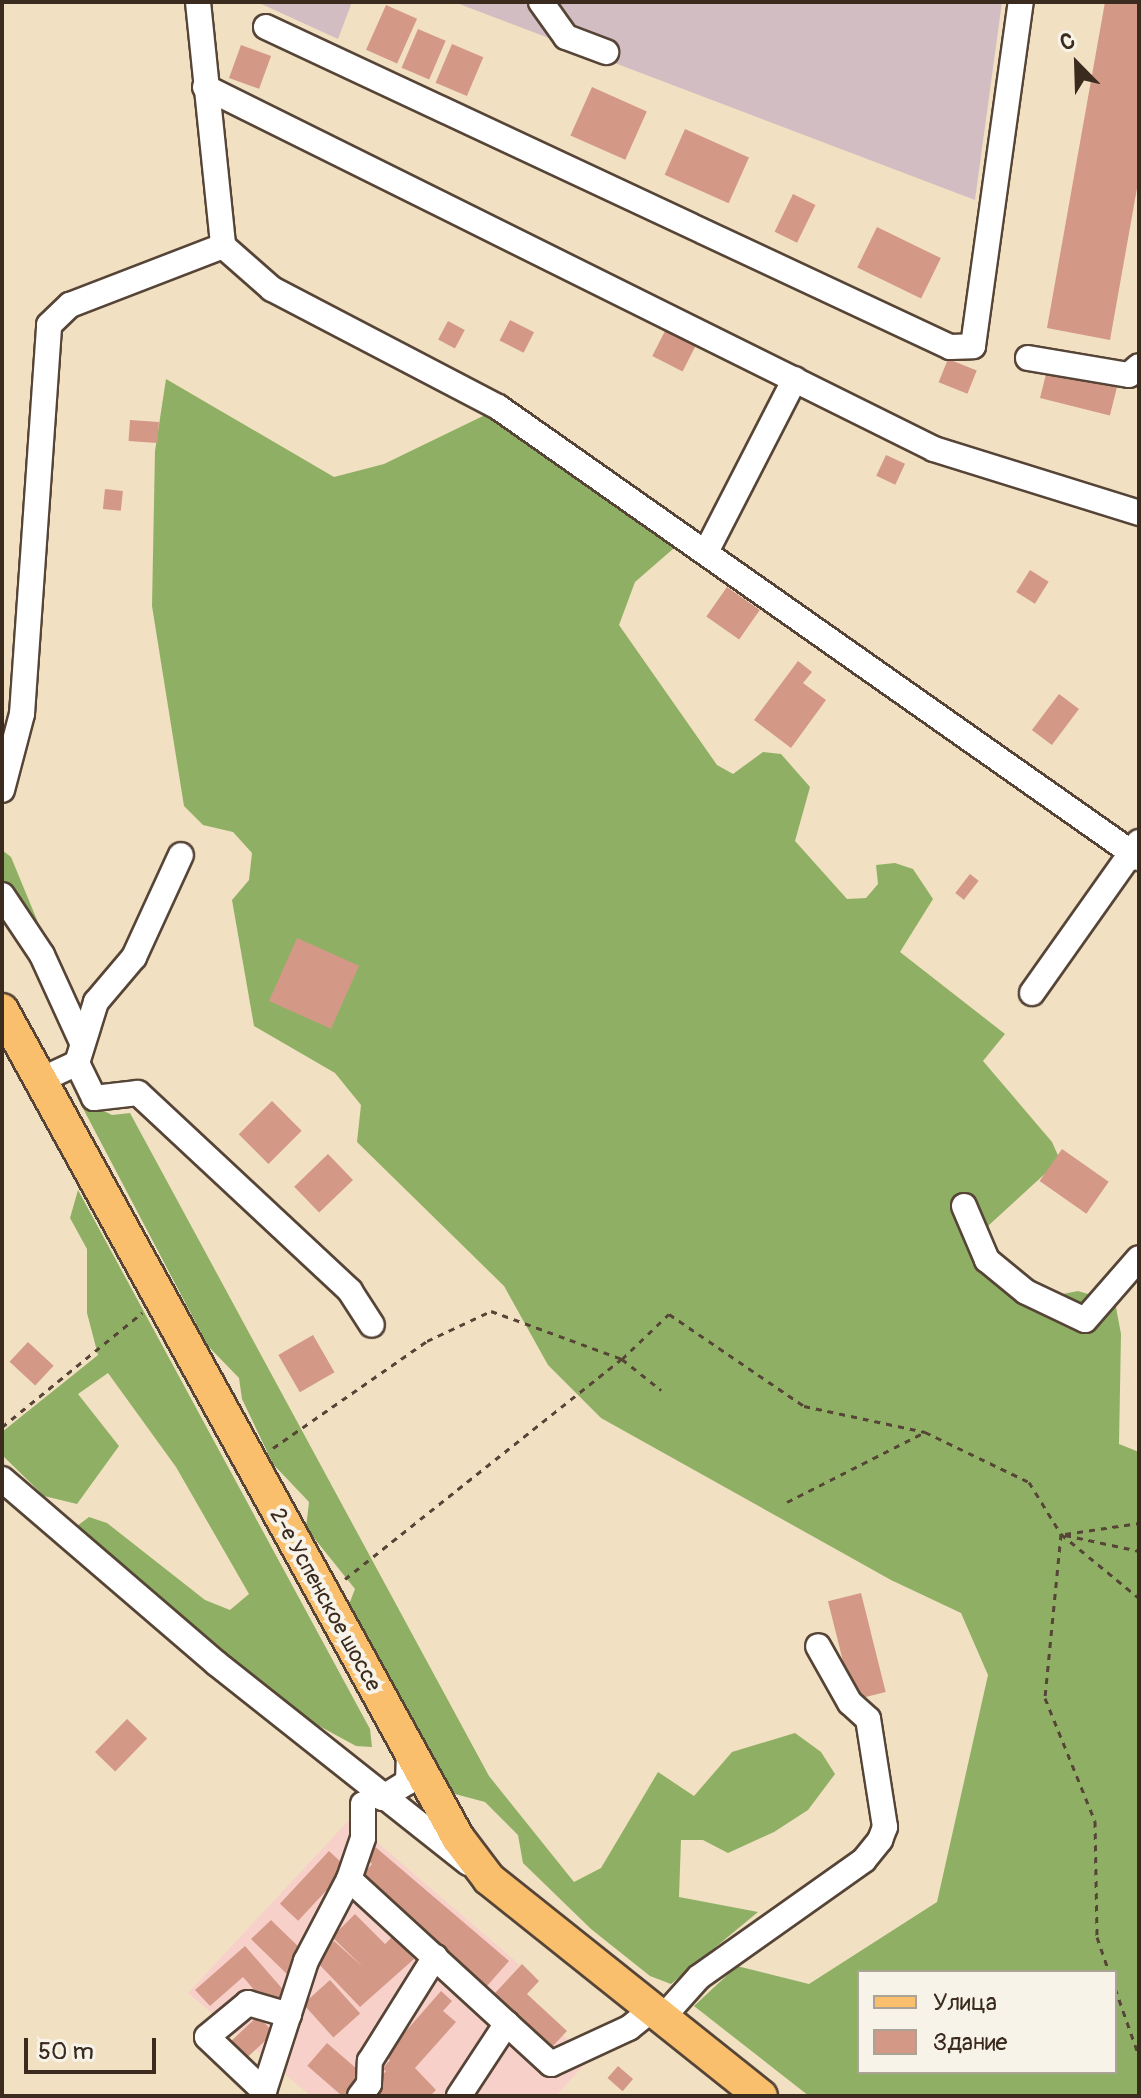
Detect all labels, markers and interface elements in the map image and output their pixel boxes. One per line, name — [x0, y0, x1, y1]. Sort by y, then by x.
north arrow — [1037, 24, 1117, 104]
text: С — [1056, 26, 1079, 57]
street label: 2-е Успенское шоссе — [264, 1504, 386, 1696]
legend — [857, 1970, 1117, 2074]
text: Улица — [933, 1988, 997, 2017]
scale bar — [28, 2022, 160, 2072]
text: Здание — [933, 2028, 1007, 2057]
text: 50 m — [38, 2037, 94, 2066]

